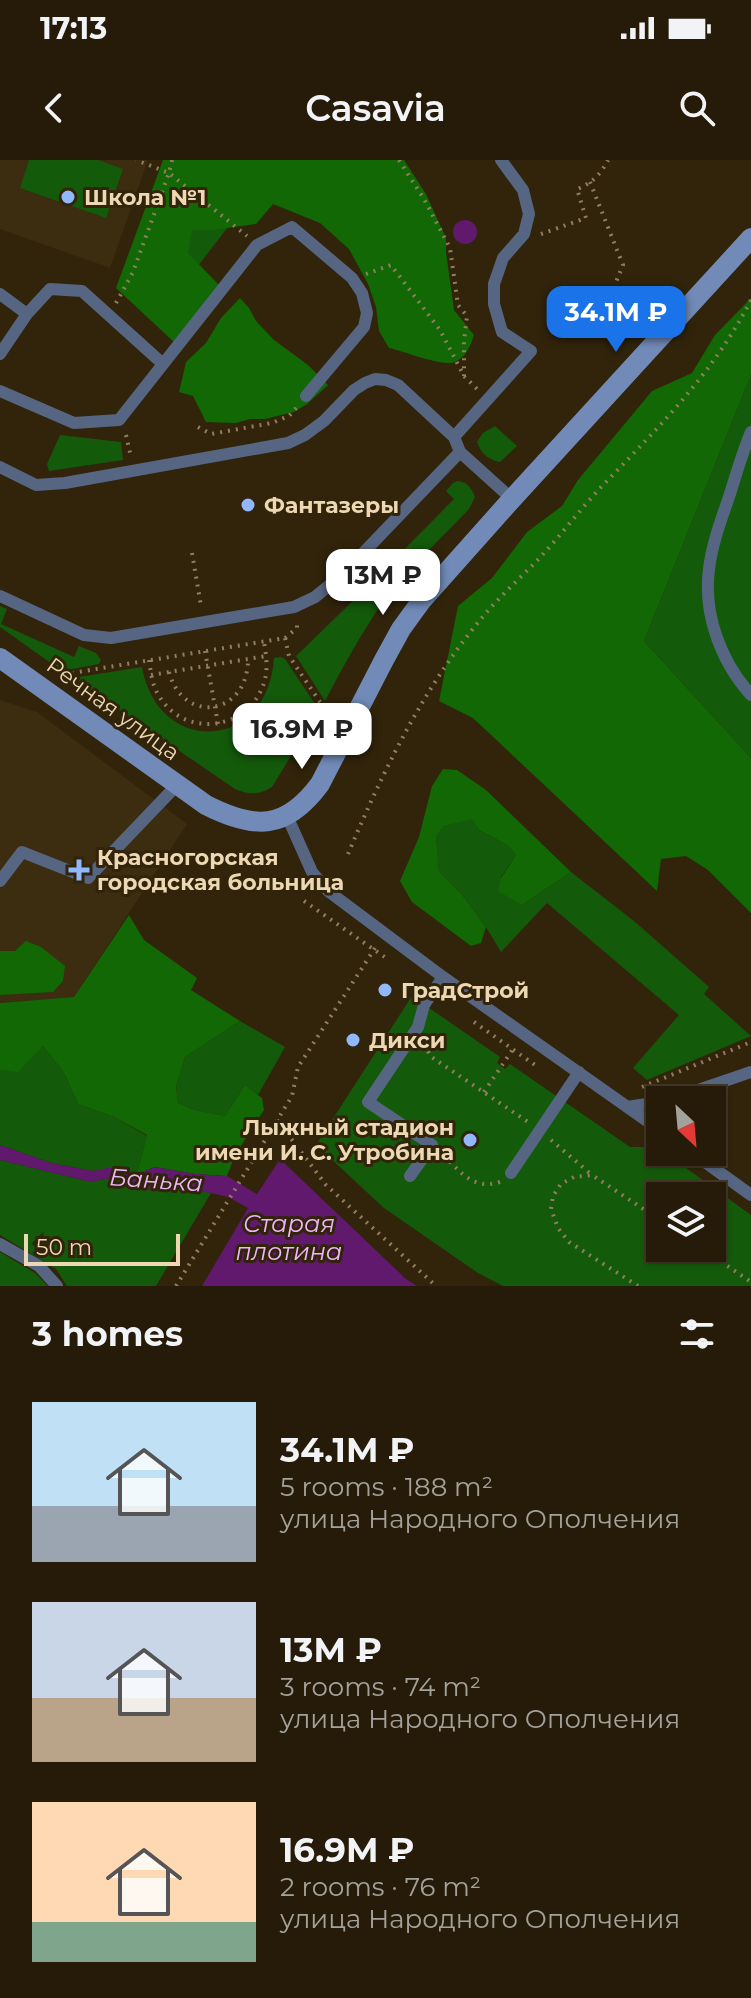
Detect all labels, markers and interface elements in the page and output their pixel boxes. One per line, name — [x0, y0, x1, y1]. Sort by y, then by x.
text: 17:13 — [40, 10, 107, 47]
icon: back — [32, 86, 76, 130]
text: Casavia — [305, 86, 446, 130]
icon: search — [675, 86, 719, 130]
place label: Школа №1 — [84, 184, 206, 211]
marker: Школа №1 — [59, 188, 77, 206]
pin: 34.1M ₽ — [542, 286, 690, 354]
text: 34.1M ₽ — [565, 296, 667, 328]
place label: Фантазеры — [264, 492, 399, 519]
marker: Фантазеры — [239, 496, 257, 514]
pin: 13M ₽ — [327, 549, 439, 617]
text: 13M ₽ — [344, 559, 422, 591]
street label: Речная улица — [41, 652, 185, 766]
pin: 16.9M ₽ — [228, 703, 376, 771]
text: 16.9M ₽ — [251, 713, 353, 745]
place label: Красногорская городская больница — [97, 844, 344, 896]
marker: Красногорская городская больница — [68, 859, 90, 881]
place label: ГрадСтрой — [401, 977, 529, 1004]
marker: ГрадСтрой — [376, 981, 394, 999]
place label: Дикси — [369, 1027, 445, 1054]
marker: Дикси — [344, 1031, 362, 1049]
north arrow — [646, 1086, 726, 1166]
map controls — [646, 1086, 726, 1262]
place label: Лыжный стадион имени И. С. Утробина — [195, 1114, 454, 1166]
marker: Лыжный стадион имени И. С. Утробина — [461, 1131, 479, 1149]
water label: Банька — [108, 1162, 204, 1198]
button: layers — [646, 1182, 726, 1262]
water label: Старая плотина — [236, 1209, 342, 1266]
scale bar — [24, 1230, 180, 1266]
text: 50 m — [36, 1234, 92, 1261]
icon: filters — [675, 1312, 719, 1356]
text: 3 homes — [32, 1313, 183, 1355]
text: 34.1M ₽ — [280, 1429, 414, 1471]
icon: home — [96, 1434, 192, 1530]
text: 5 rooms · 188 m² — [280, 1471, 493, 1503]
text: улица Народного Ополчения — [280, 1503, 680, 1535]
text: 13M ₽ — [280, 1629, 382, 1671]
icon: home — [96, 1634, 192, 1730]
text: 3 rooms · 74 m² — [280, 1671, 481, 1703]
text: улица Народного Ополчения — [280, 1703, 680, 1735]
text: 16.9M ₽ — [280, 1829, 414, 1871]
icon: home — [96, 1834, 192, 1930]
text: 2 rooms · 76 m² — [280, 1871, 481, 1903]
text: улица Народного Ополчения — [280, 1903, 680, 1935]

